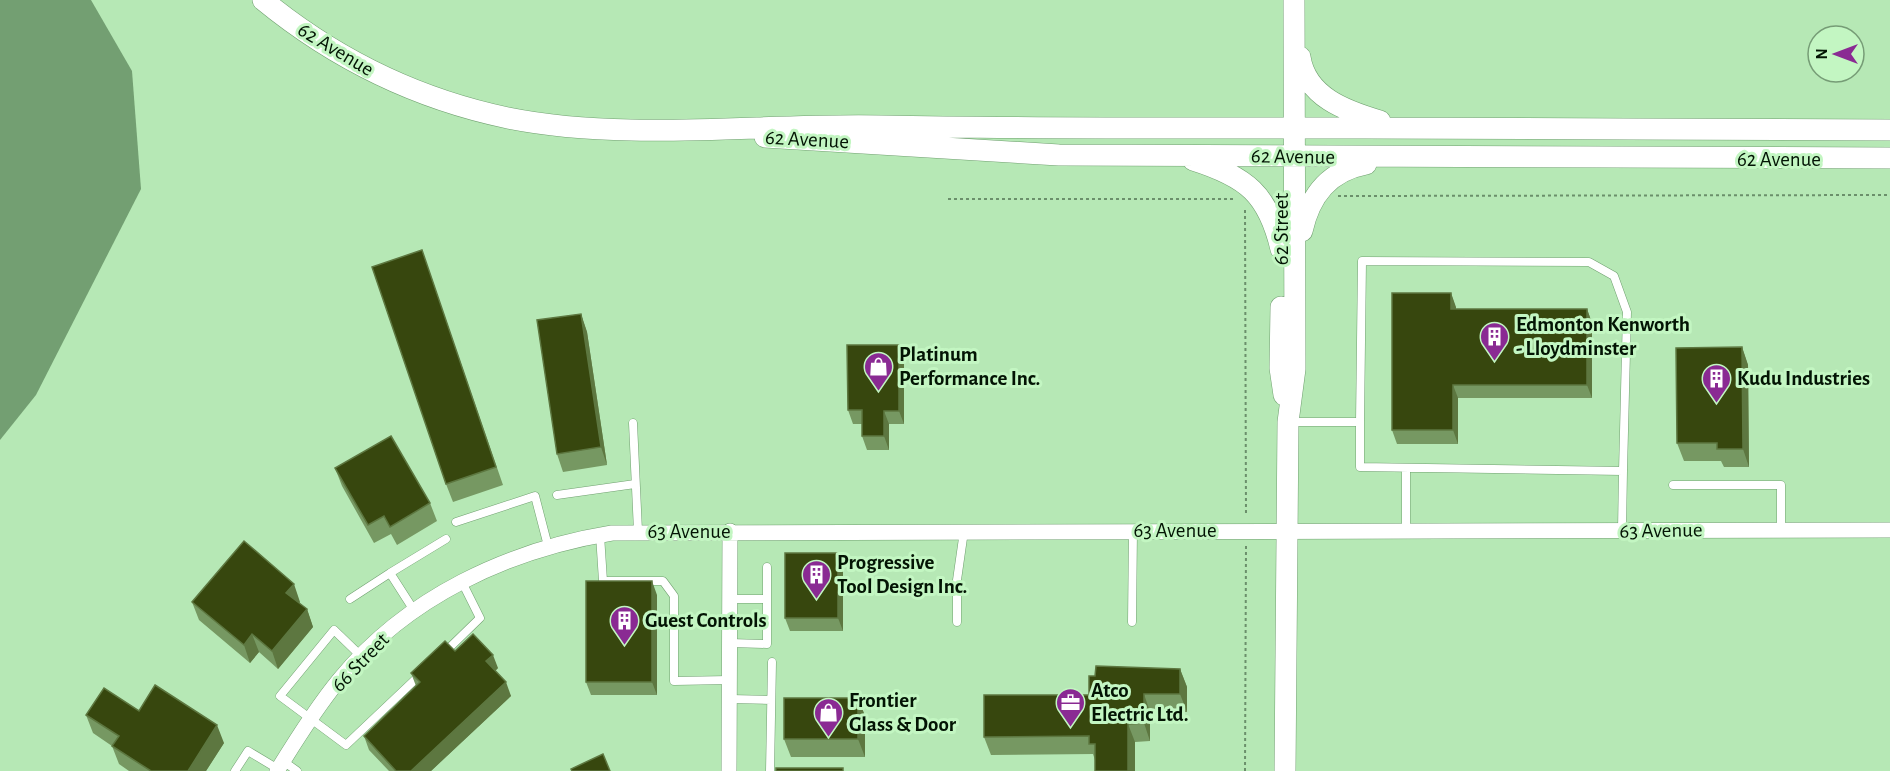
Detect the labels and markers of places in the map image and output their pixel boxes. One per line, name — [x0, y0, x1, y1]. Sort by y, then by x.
place label: Edmonton Kenworth - Lloydminster — [1516, 314, 1690, 359]
building icon: Edmonton Kenworth - Lloydminster — [1479, 320, 1511, 362]
place label: Platinum Performance Inc. — [899, 344, 1040, 389]
shop icon: Platinum Performance Inc. — [862, 350, 894, 392]
building icon: Kudu Industries — [1700, 362, 1732, 404]
place label: Kudu Industries — [1737, 368, 1870, 389]
place label: Progressive Tool Design Inc. — [837, 552, 967, 597]
building icon: Progressive Tool Design Inc. — [800, 558, 832, 600]
building icon: Guest Controls — [608, 604, 640, 646]
place label: Guest Controls — [645, 610, 767, 631]
place label: Atco Electric Ltd. — [1091, 680, 1188, 725]
office icon: Atco Electric Ltd. — [1054, 686, 1086, 728]
place label: Frontier Glass & Door — [849, 690, 957, 735]
shop icon: Frontier Glass & Door — [812, 696, 844, 738]

